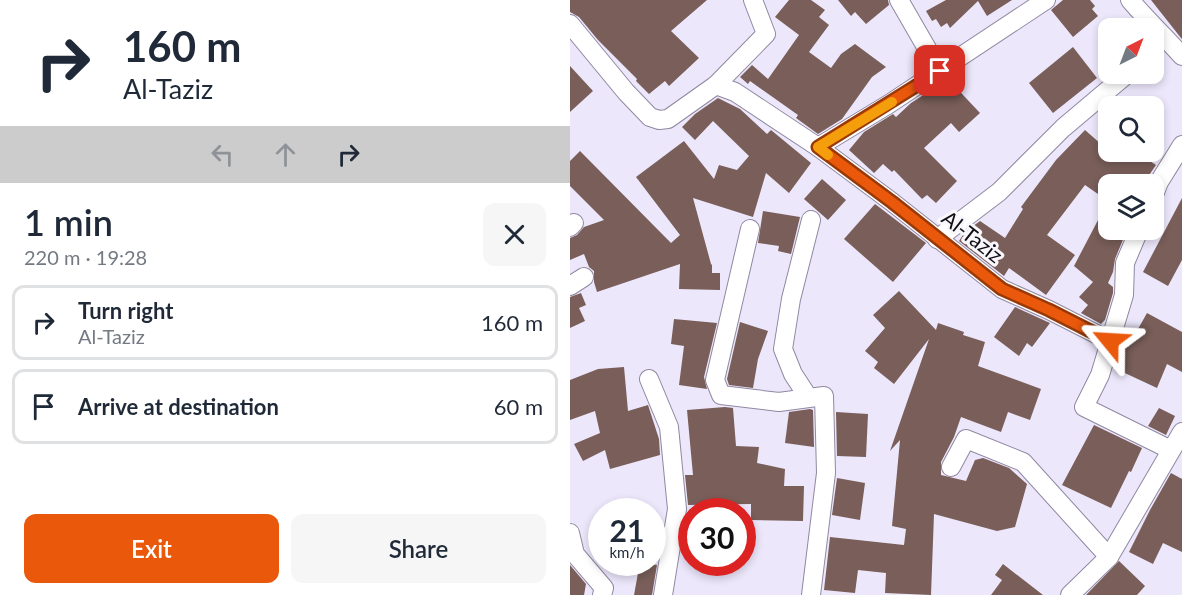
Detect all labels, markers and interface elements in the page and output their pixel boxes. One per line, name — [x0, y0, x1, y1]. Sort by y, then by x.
north arrow — [1098, 18, 1164, 84]
map controls — [1098, 18, 1164, 240]
text: 160 m — [123, 21, 241, 71]
icon: right — [24, 24, 102, 102]
pin — [914, 45, 965, 96]
icon: arrive — [923, 54, 956, 87]
text: Al-Taziz — [123, 72, 213, 105]
button: search — [1098, 96, 1164, 162]
icon: left — [206, 138, 239, 171]
icon: ahead — [269, 138, 302, 171]
icon: right — [332, 138, 365, 171]
button: layers — [1098, 174, 1164, 240]
text: 1 min — [24, 200, 113, 244]
button: close — [483, 203, 546, 266]
street label: Al-Taziz — [938, 204, 1008, 267]
text: 220 m · 19:28 — [24, 245, 147, 269]
text: Turn right — [78, 297, 173, 324]
icon: right — [27, 306, 60, 339]
text: 160 m — [481, 309, 543, 336]
position arrow — [1078, 309, 1142, 373]
text: Al-Taziz — [78, 324, 145, 348]
icon: arrive — [27, 390, 60, 423]
text: Arrive at destination — [78, 393, 279, 420]
text: 60 m — [494, 393, 543, 420]
speed limit sign: 30 — [678, 498, 756, 576]
text: 21 — [610, 512, 644, 548]
button: Exit — [24, 514, 279, 583]
button: Share — [291, 514, 546, 583]
text: km/h — [609, 543, 645, 561]

